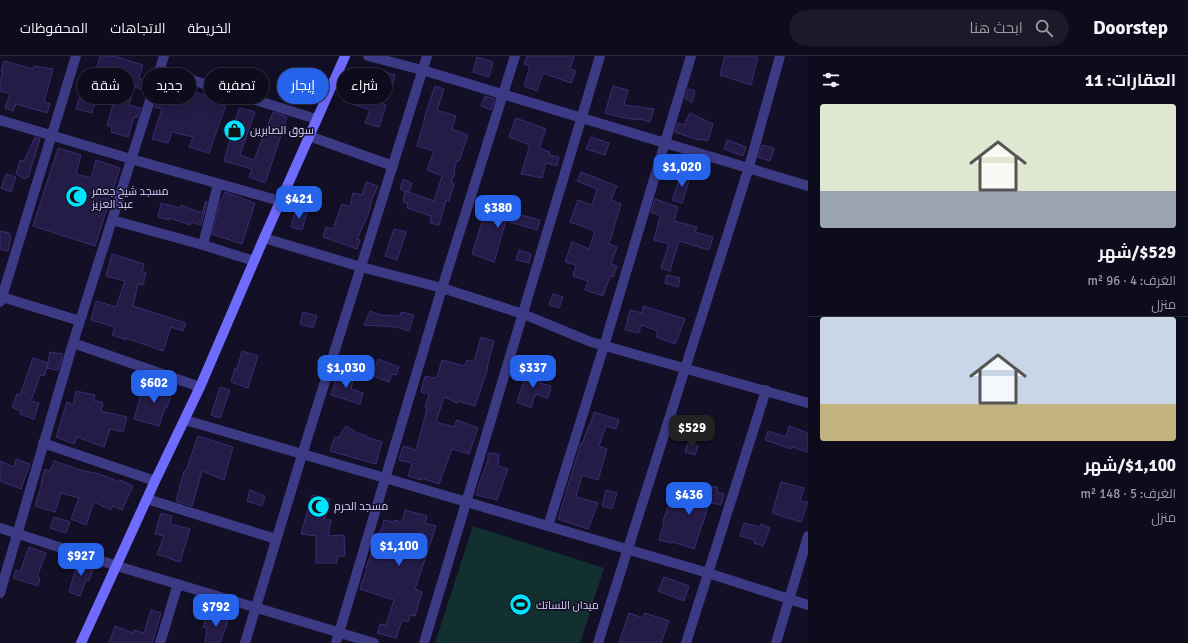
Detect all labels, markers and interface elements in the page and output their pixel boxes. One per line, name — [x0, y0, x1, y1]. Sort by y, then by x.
search box — [789, 10, 1069, 46]
text: Doorstep — [1093, 16, 1168, 40]
icon: search — [1033, 17, 1055, 39]
text: ابحث هنا — [969, 19, 1023, 37]
text: المحفوظات — [20, 20, 88, 37]
text: الاتجاهات — [110, 20, 166, 37]
text: الخريطة — [188, 20, 231, 37]
chip: شقة — [77, 68, 134, 104]
chip: جديد — [142, 68, 196, 104]
chip: تصفية — [204, 68, 269, 104]
chip: إيجار — [277, 68, 329, 104]
chip: شراء — [337, 68, 392, 104]
icon: filters — [820, 69, 842, 91]
text: العقارات: 11 — [1085, 70, 1176, 91]
shop icon: سوق الصابرين — [221, 117, 247, 143]
place label: سوق الصابرين — [250, 124, 314, 137]
icon: home — [962, 130, 1034, 202]
pin: $1,020 — [649, 154, 715, 188]
text: $1,020 — [663, 159, 701, 175]
mosque icon: مسجد شيخ جعفر عبد العزيز — [64, 184, 90, 210]
place label: مسجد شيخ جعفر عبد العزيز — [91, 185, 169, 211]
pin: $421 — [275, 186, 323, 220]
text: $421 — [285, 191, 313, 207]
pin: $380 — [474, 195, 522, 229]
text: $380 — [484, 200, 512, 216]
text: $529/شهر — [1098, 242, 1176, 263]
text: الغرف: 4 · 96 m² — [1088, 273, 1176, 289]
text: منزل — [1151, 297, 1176, 313]
icon: home — [962, 343, 1034, 415]
pin: $1,030 — [313, 355, 379, 389]
pin: $337 — [509, 355, 557, 389]
text: $1,030 — [327, 360, 365, 376]
text: $337 — [519, 360, 547, 376]
pin: $602 — [130, 370, 178, 404]
text: $602 — [140, 375, 168, 391]
pin: $529 — [668, 415, 716, 449]
text: $529 — [678, 420, 706, 436]
text: $1,100/شهر — [1084, 455, 1176, 476]
pin: $436 — [665, 482, 713, 516]
text: الغرف: 5 · 148 m² — [1080, 486, 1176, 502]
text: $436 — [675, 487, 703, 503]
mosque icon: مسجد الحرم — [305, 493, 331, 519]
place label: مسجد الحرم — [334, 500, 388, 514]
text: منزل — [1151, 510, 1176, 526]
pin: $1,100 — [366, 533, 432, 567]
text: $1,100 — [380, 538, 418, 554]
pin: $927 — [57, 543, 105, 577]
text: $927 — [67, 548, 95, 564]
sports icon: ميدان اللساتك — [507, 592, 533, 618]
pin: $792 — [192, 594, 240, 628]
text: $792 — [202, 599, 230, 615]
place label: ميدان اللساتك — [536, 599, 599, 612]

